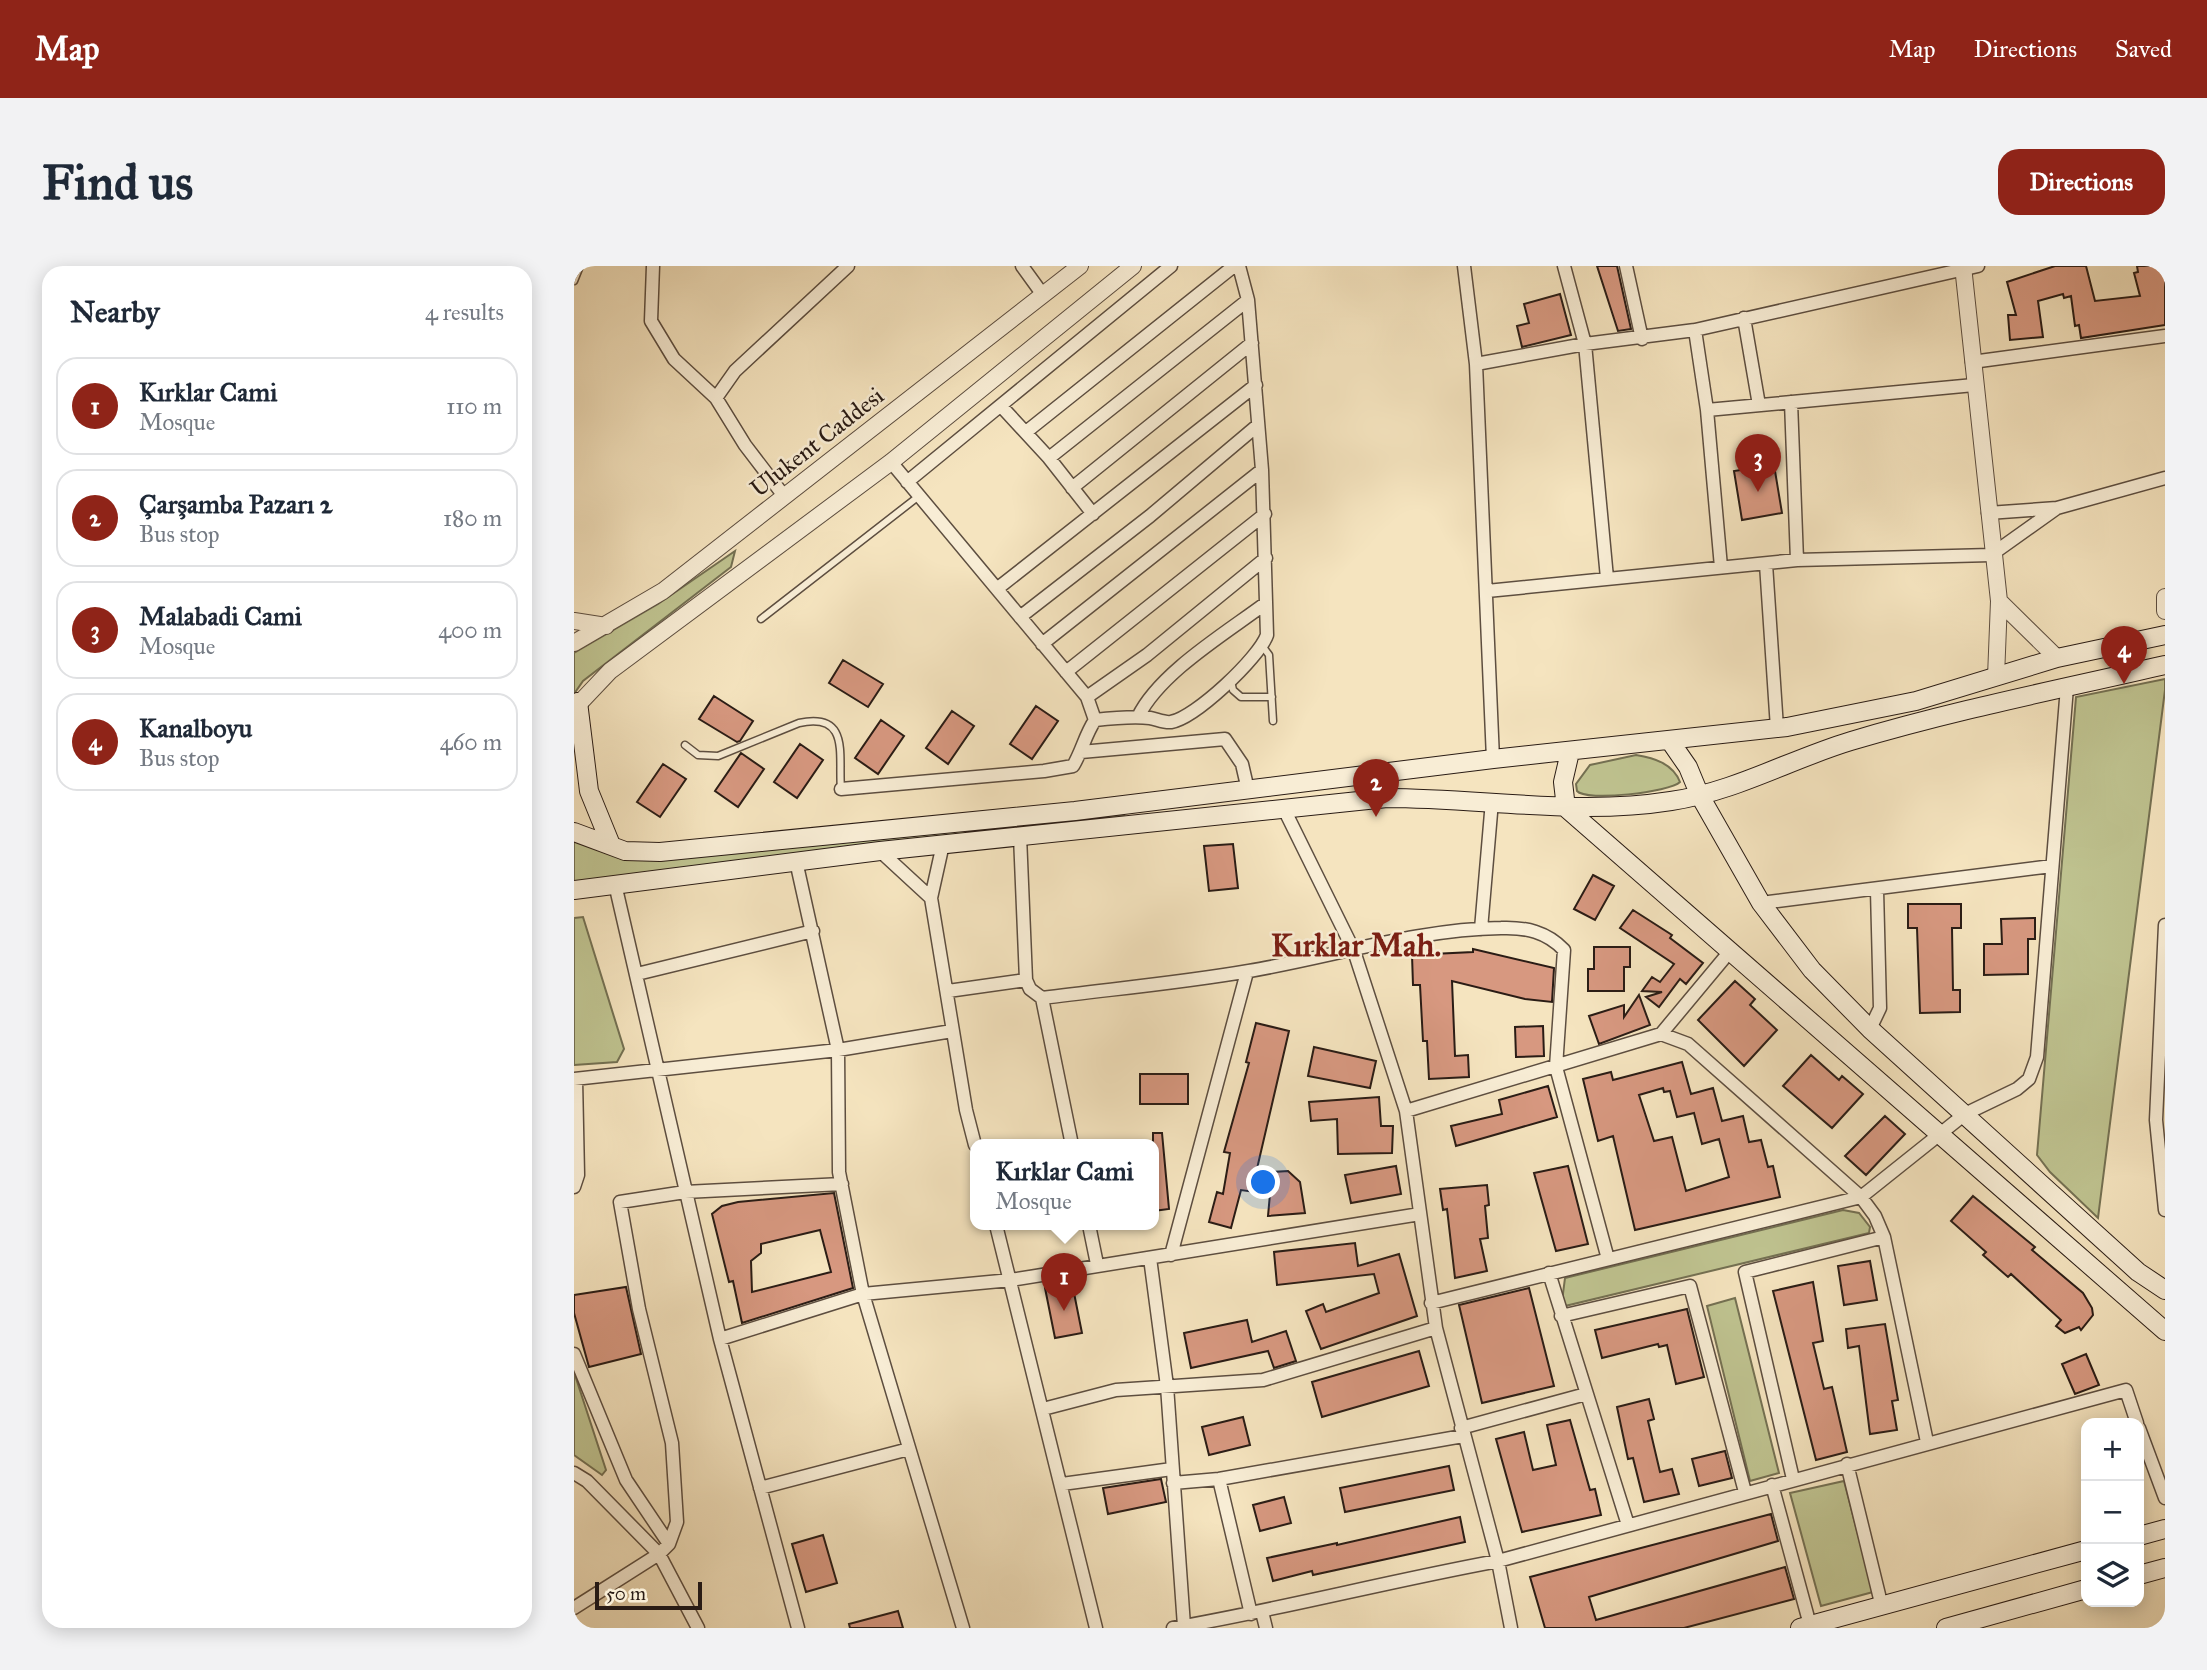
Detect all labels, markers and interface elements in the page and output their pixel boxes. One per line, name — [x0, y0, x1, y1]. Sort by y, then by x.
text: Map — [35, 29, 99, 69]
text: Map — [1889, 34, 1936, 64]
text: Directions — [1974, 34, 2077, 64]
text: Saved — [2115, 34, 2172, 64]
button: Directions — [1998, 149, 2165, 215]
text: Find us — [42, 153, 193, 212]
text: Nearby — [70, 294, 160, 330]
text: 4 results — [425, 298, 504, 326]
text: Kırklar Cami — [139, 376, 277, 408]
street label: Ulukent Caddesi — [744, 380, 890, 504]
text: 1 — [90, 392, 100, 420]
text: 110 m — [446, 392, 502, 420]
text: Mosque — [139, 408, 215, 436]
pin: 3 — [1735, 434, 1781, 492]
text: Çarşamba Pazarı 2 — [139, 488, 333, 520]
text: 2 — [89, 504, 101, 532]
text: 180 m — [443, 504, 502, 532]
text: Bus stop — [139, 520, 220, 548]
text: Malabadi Cami — [139, 600, 302, 632]
text: 3 — [90, 616, 100, 644]
text: 400 m — [438, 616, 502, 644]
pin: 4 — [2101, 626, 2147, 684]
text: Mosque — [139, 632, 215, 660]
text: Kanalboyu — [139, 712, 252, 744]
text: 4 — [89, 728, 101, 756]
text: 460 m — [440, 728, 502, 756]
text: Bus stop — [139, 744, 220, 772]
pin: 2 — [1353, 759, 1399, 817]
district label: Kırklar Mah. — [1271, 926, 1441, 965]
popup — [970, 1139, 1159, 1230]
text: Kırklar Cami — [995, 1155, 1134, 1187]
your location — [1246, 1165, 1280, 1199]
text: Mosque — [995, 1187, 1072, 1215]
pin: 1 — [1041, 1253, 1087, 1311]
map controls — [2081, 1418, 2144, 1607]
button: + — [2081, 1418, 2144, 1481]
button: − — [2081, 1481, 2144, 1544]
button: layers — [2081, 1544, 2144, 1607]
scale bar — [595, 1579, 702, 1611]
text: 50 m — [606, 1582, 646, 1605]

